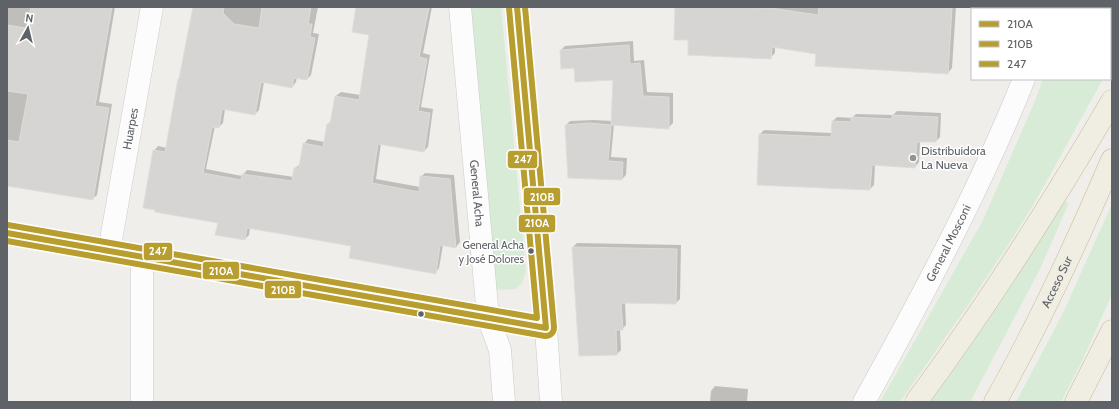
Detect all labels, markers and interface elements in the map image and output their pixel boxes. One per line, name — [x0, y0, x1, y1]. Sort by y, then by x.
north arrow — [8, 8, 48, 48]
legend — [971, 8, 1111, 80]
text: N — [25, 11, 34, 26]
text: 210A — [1007, 16, 1033, 31]
text: 210B — [1007, 36, 1033, 51]
text: 247 — [1007, 56, 1026, 71]
street label: Huarpes — [119, 107, 141, 151]
place label: Distribuidora La Nueva — [921, 143, 986, 172]
line badge: 247 — [507, 150, 538, 169]
text: 247 — [514, 152, 533, 166]
marker: Distribuidora La Nueva — [908, 153, 918, 163]
street label: General Acha — [467, 159, 488, 228]
line badge: 210B — [523, 187, 561, 206]
text: 210B — [530, 190, 554, 204]
street label: General Mosconi — [922, 202, 974, 284]
line badge: 210A — [518, 214, 556, 233]
text: 210A — [525, 216, 549, 230]
place label: General Acha y José Dolores — [459, 238, 525, 266]
line badge: 247 — [143, 242, 173, 261]
text: 247 — [149, 244, 168, 258]
marker: General Acha y José Dolores — [526, 246, 536, 256]
street label: Acceso Sur — [1038, 253, 1075, 310]
line badge: 210A — [202, 261, 240, 280]
text: 210A — [209, 264, 233, 278]
line badge: 210B — [264, 280, 302, 299]
text: 210B — [271, 283, 295, 297]
unlabelled marker — [416, 309, 426, 319]

